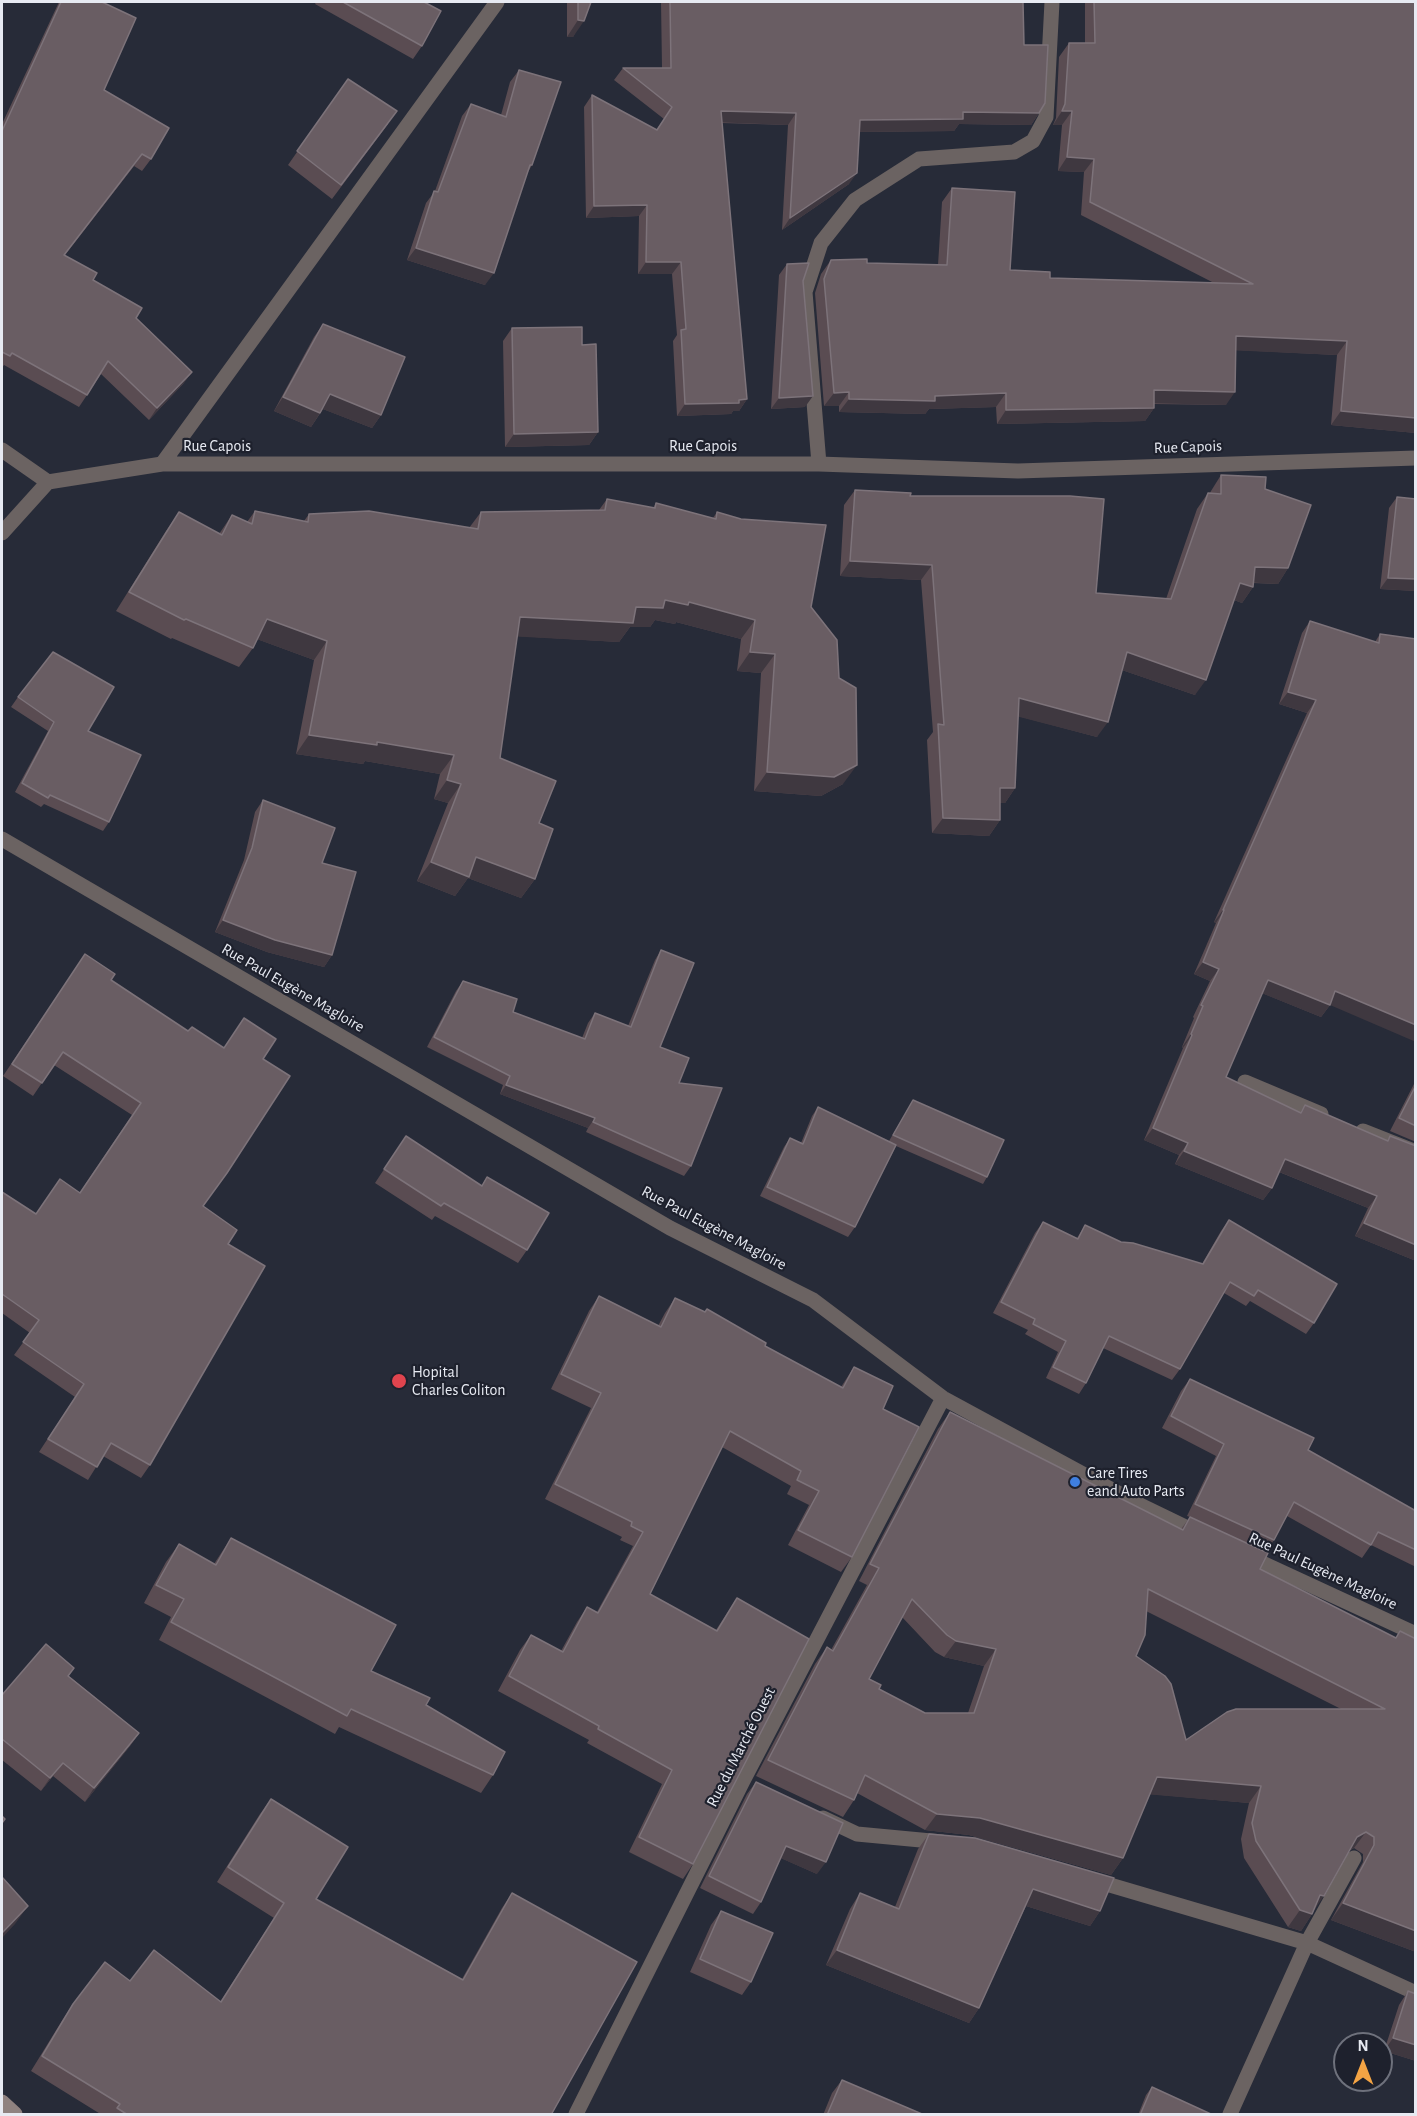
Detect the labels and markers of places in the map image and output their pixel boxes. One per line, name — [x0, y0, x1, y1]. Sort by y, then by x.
place label: Hopital Charles Coliton — [412, 1362, 505, 1400]
marker: Hopital Charles Coliton — [390, 1372, 408, 1390]
place label: Care Tires eand Auto Parts — [1087, 1463, 1185, 1501]
marker: Care Tires eand Auto Parts — [1068, 1475, 1082, 1489]

